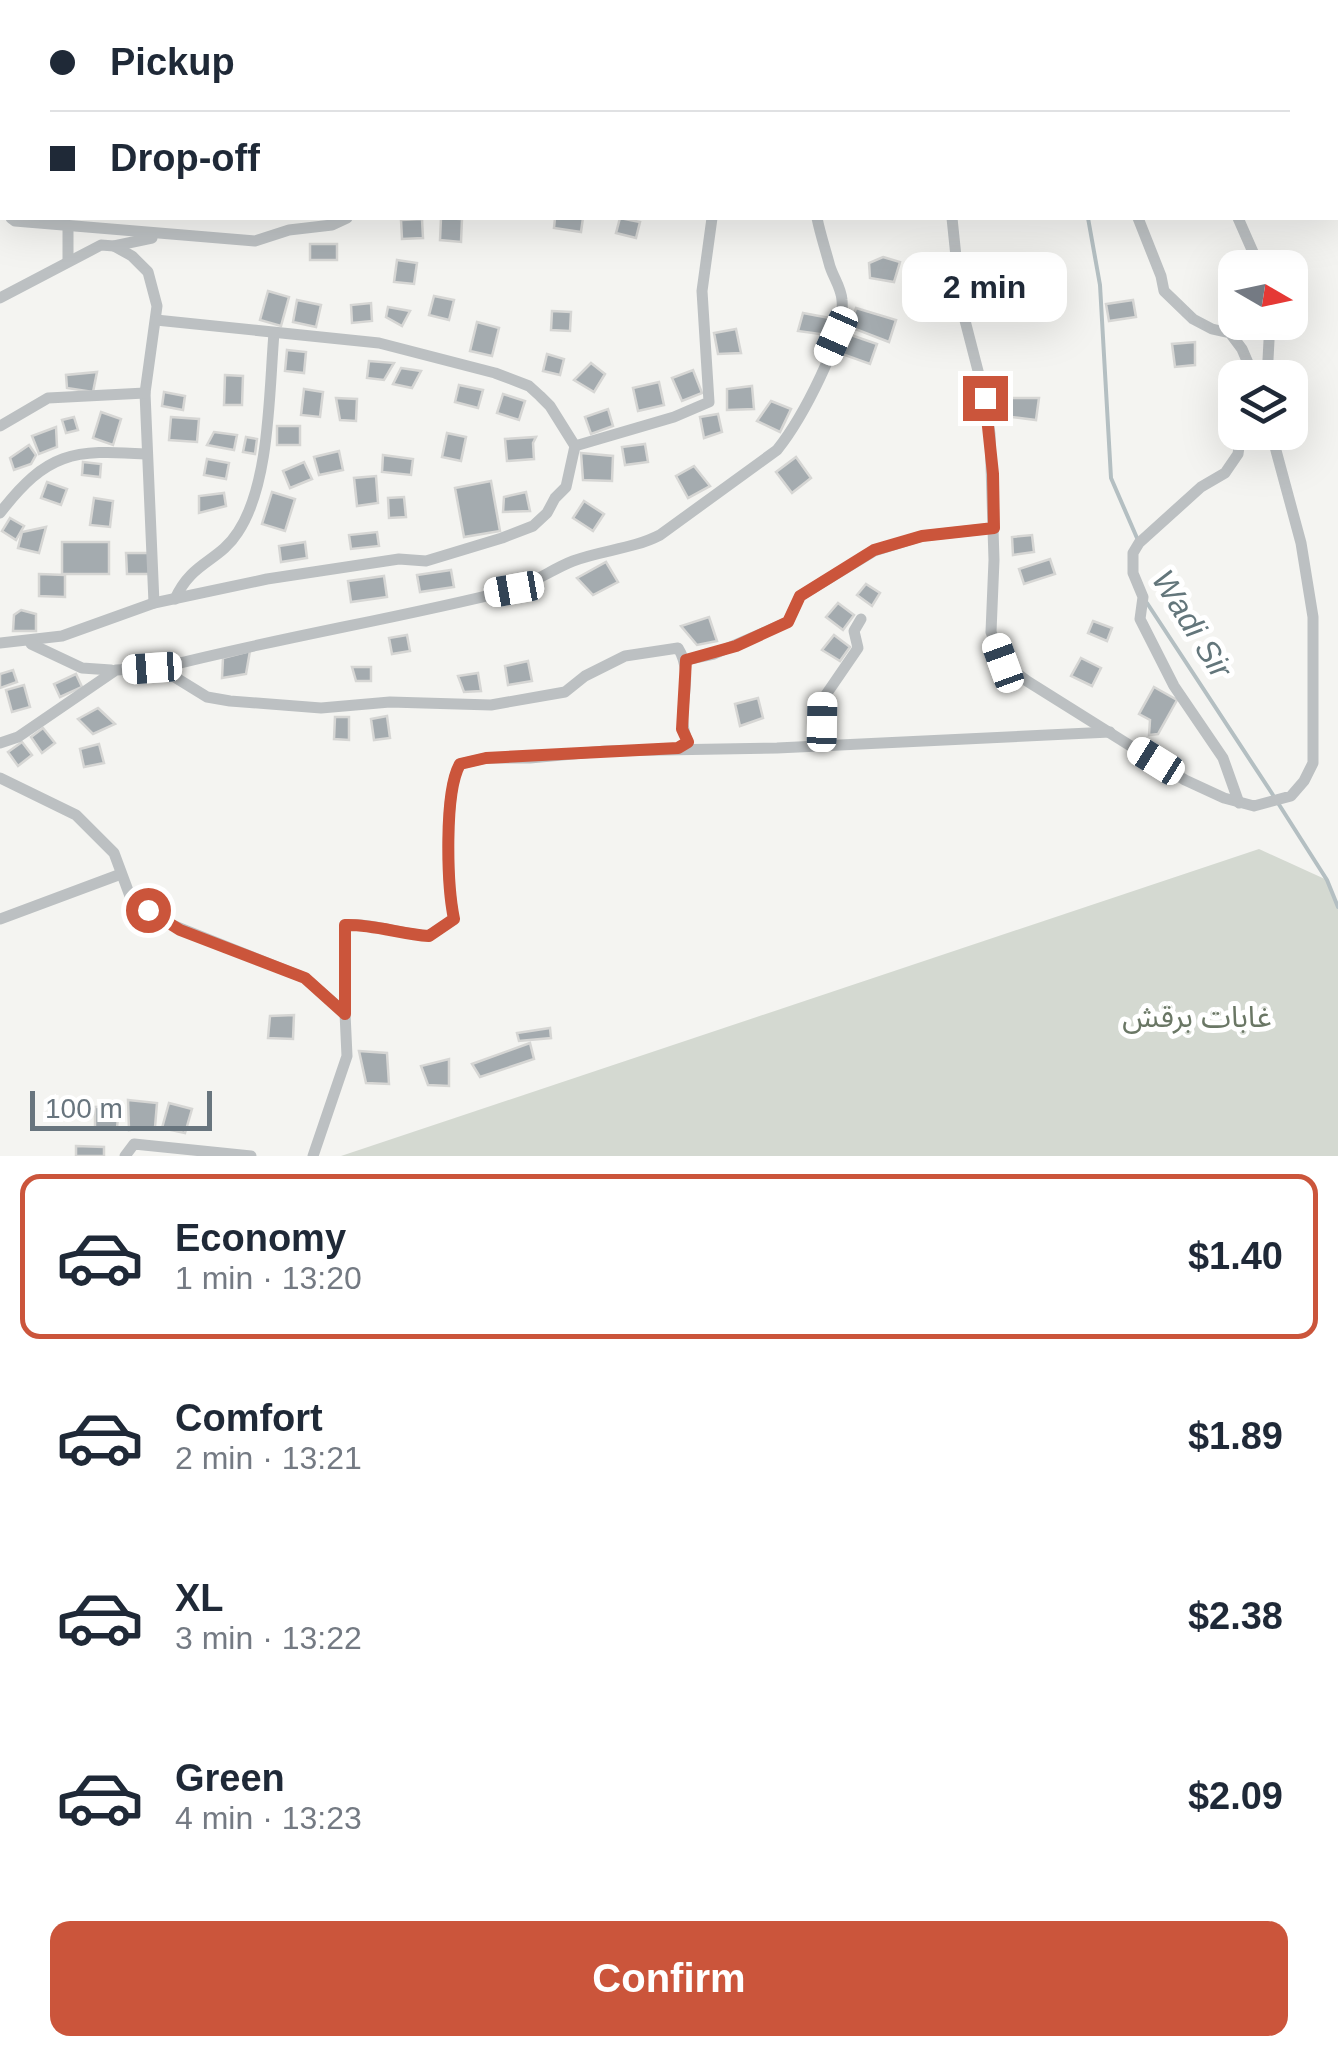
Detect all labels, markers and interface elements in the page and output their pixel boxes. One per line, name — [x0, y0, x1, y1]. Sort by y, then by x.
text: Pickup — [110, 41, 235, 83]
text: Drop-off — [110, 137, 260, 179]
north arrow — [1218, 250, 1308, 340]
map controls — [1218, 250, 1308, 450]
callout: 2 min — [902, 253, 1068, 323]
text: 2 min — [943, 269, 1026, 305]
car — [810, 302, 862, 370]
button: layers — [1218, 360, 1308, 450]
route end — [963, 376, 1008, 421]
water label: Wadi Sir — [1145, 563, 1240, 686]
car — [482, 569, 546, 609]
car — [979, 630, 1027, 696]
car — [121, 651, 183, 685]
car — [806, 692, 838, 752]
car — [1123, 732, 1189, 790]
route start — [126, 888, 171, 933]
park label: غابات برقش — [1122, 1000, 1272, 1034]
scale bar — [30, 1086, 212, 1130]
text: 100 m — [45, 1093, 123, 1124]
icon: car — [55, 1212, 145, 1302]
text: Economy — [175, 1217, 346, 1259]
text: $1.40 — [1188, 1235, 1283, 1277]
text: 1 min · 13:20 — [175, 1260, 362, 1296]
icon: car — [55, 1392, 145, 1482]
text: Comfort — [175, 1397, 323, 1439]
text: $1.89 — [1188, 1415, 1283, 1457]
text: 2 min · 13:21 — [175, 1440, 362, 1476]
icon: car — [55, 1572, 145, 1662]
text: XL — [175, 1577, 224, 1619]
text: $2.38 — [1188, 1595, 1283, 1637]
text: 3 min · 13:22 — [175, 1620, 362, 1656]
icon: car — [55, 1752, 145, 1842]
text: Green — [175, 1757, 285, 1799]
text: $2.09 — [1188, 1775, 1283, 1817]
text: 4 min · 13:23 — [175, 1800, 362, 1836]
button: Confirm — [50, 1921, 1288, 2036]

